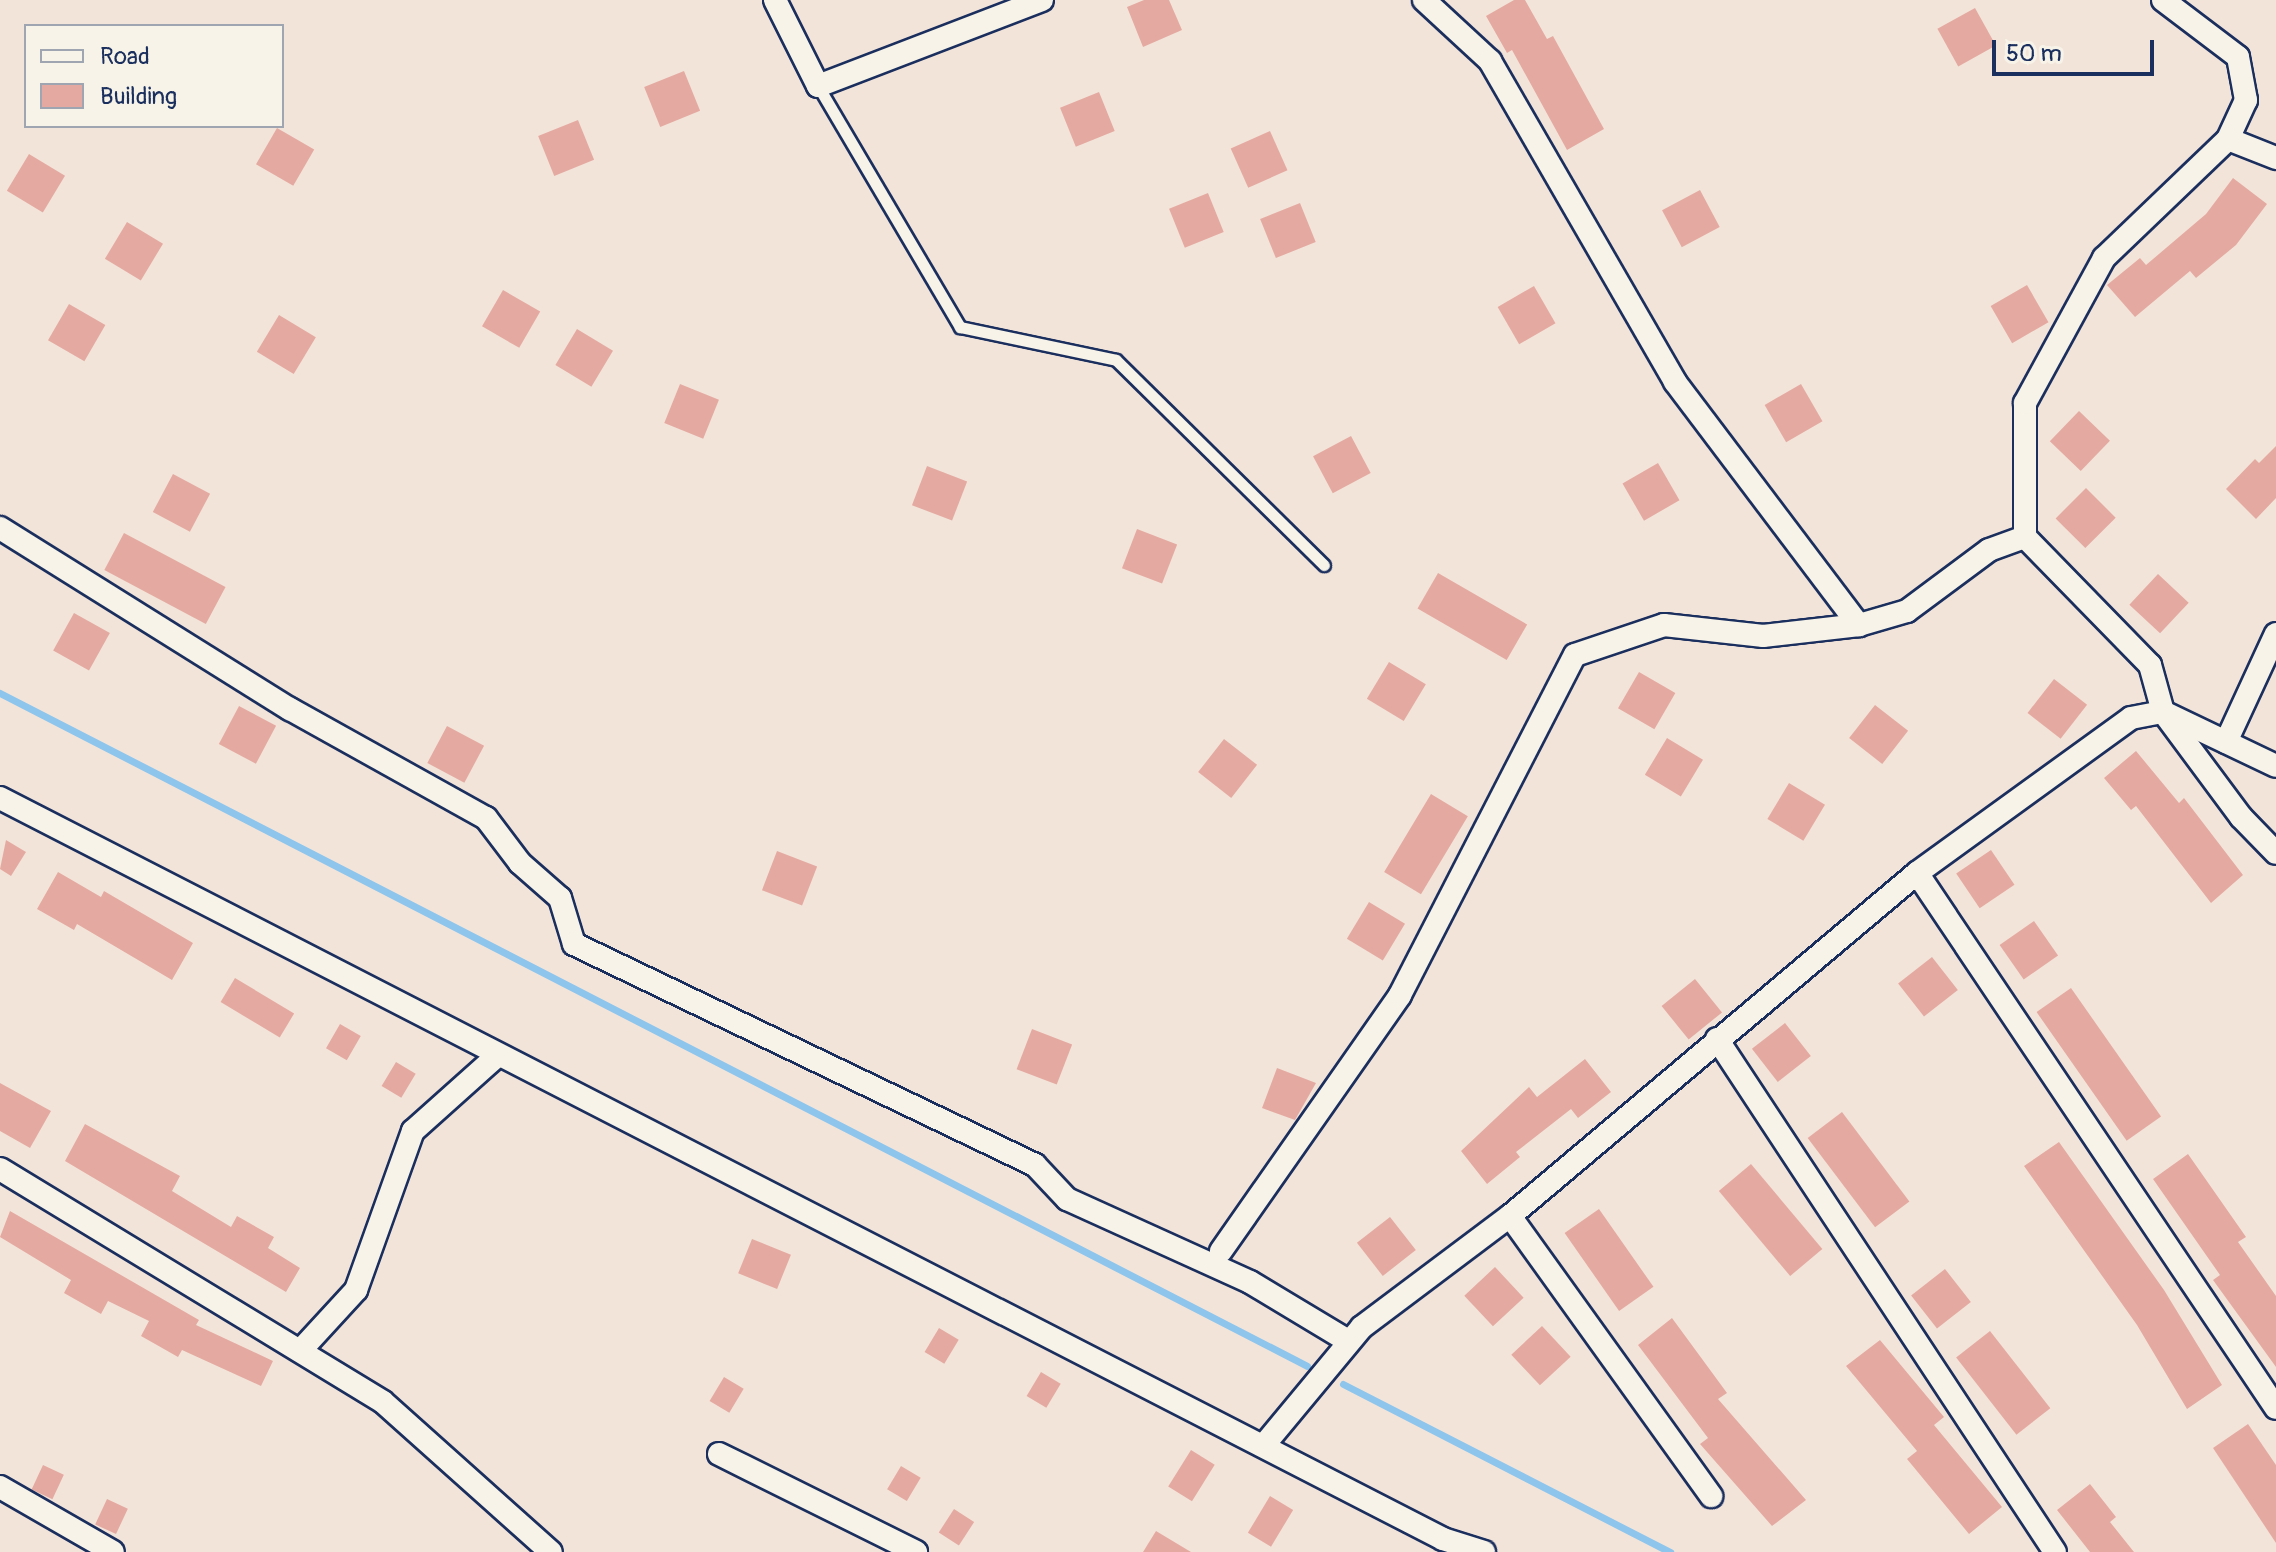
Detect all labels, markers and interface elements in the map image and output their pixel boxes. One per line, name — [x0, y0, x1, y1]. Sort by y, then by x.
legend — [24, 24, 284, 128]
scale bar — [1996, 24, 2158, 74]
text: 50 m — [2006, 39, 2062, 68]
text: Road — [100, 42, 150, 71]
text: Building — [100, 82, 177, 111]

